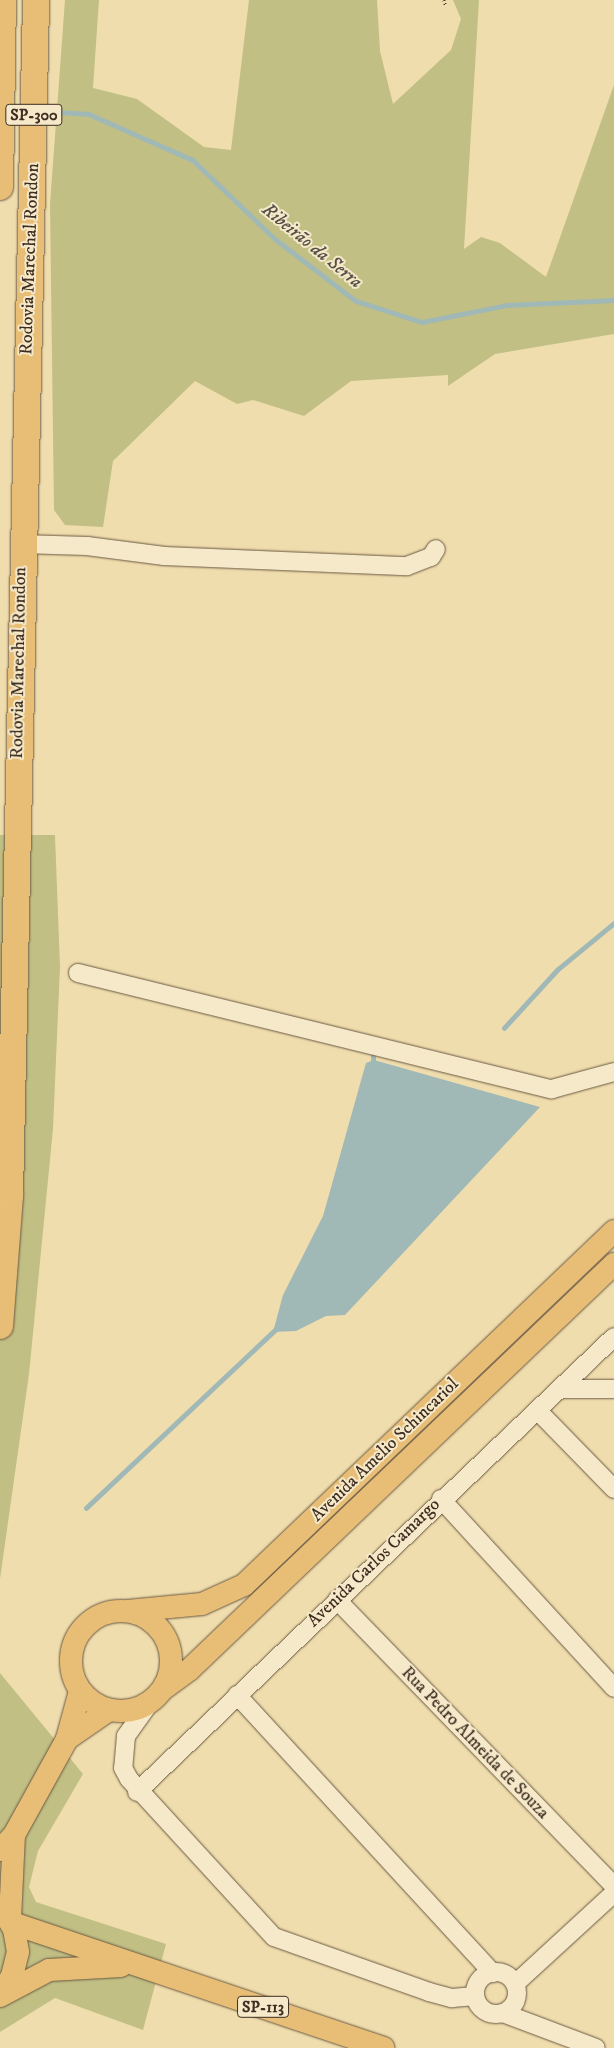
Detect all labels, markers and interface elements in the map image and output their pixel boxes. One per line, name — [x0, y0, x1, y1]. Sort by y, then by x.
road number: SP-300 — [5, 102, 63, 128]
street label: Rodovia Marechal Rondon — [16, 163, 44, 355]
water label: Ribeirão da Serra — [257, 199, 367, 293]
street label: Rodovia Marechal Rondon — [7, 567, 31, 759]
street label: Avenida Amelio Schincariol — [306, 1374, 464, 1526]
street label: Avenida Carlos Camargo — [303, 1494, 445, 1632]
street label: Rua Pedro Almeida de Souza — [396, 1662, 554, 1824]
road number: SP-113 — [237, 1994, 289, 2020]

